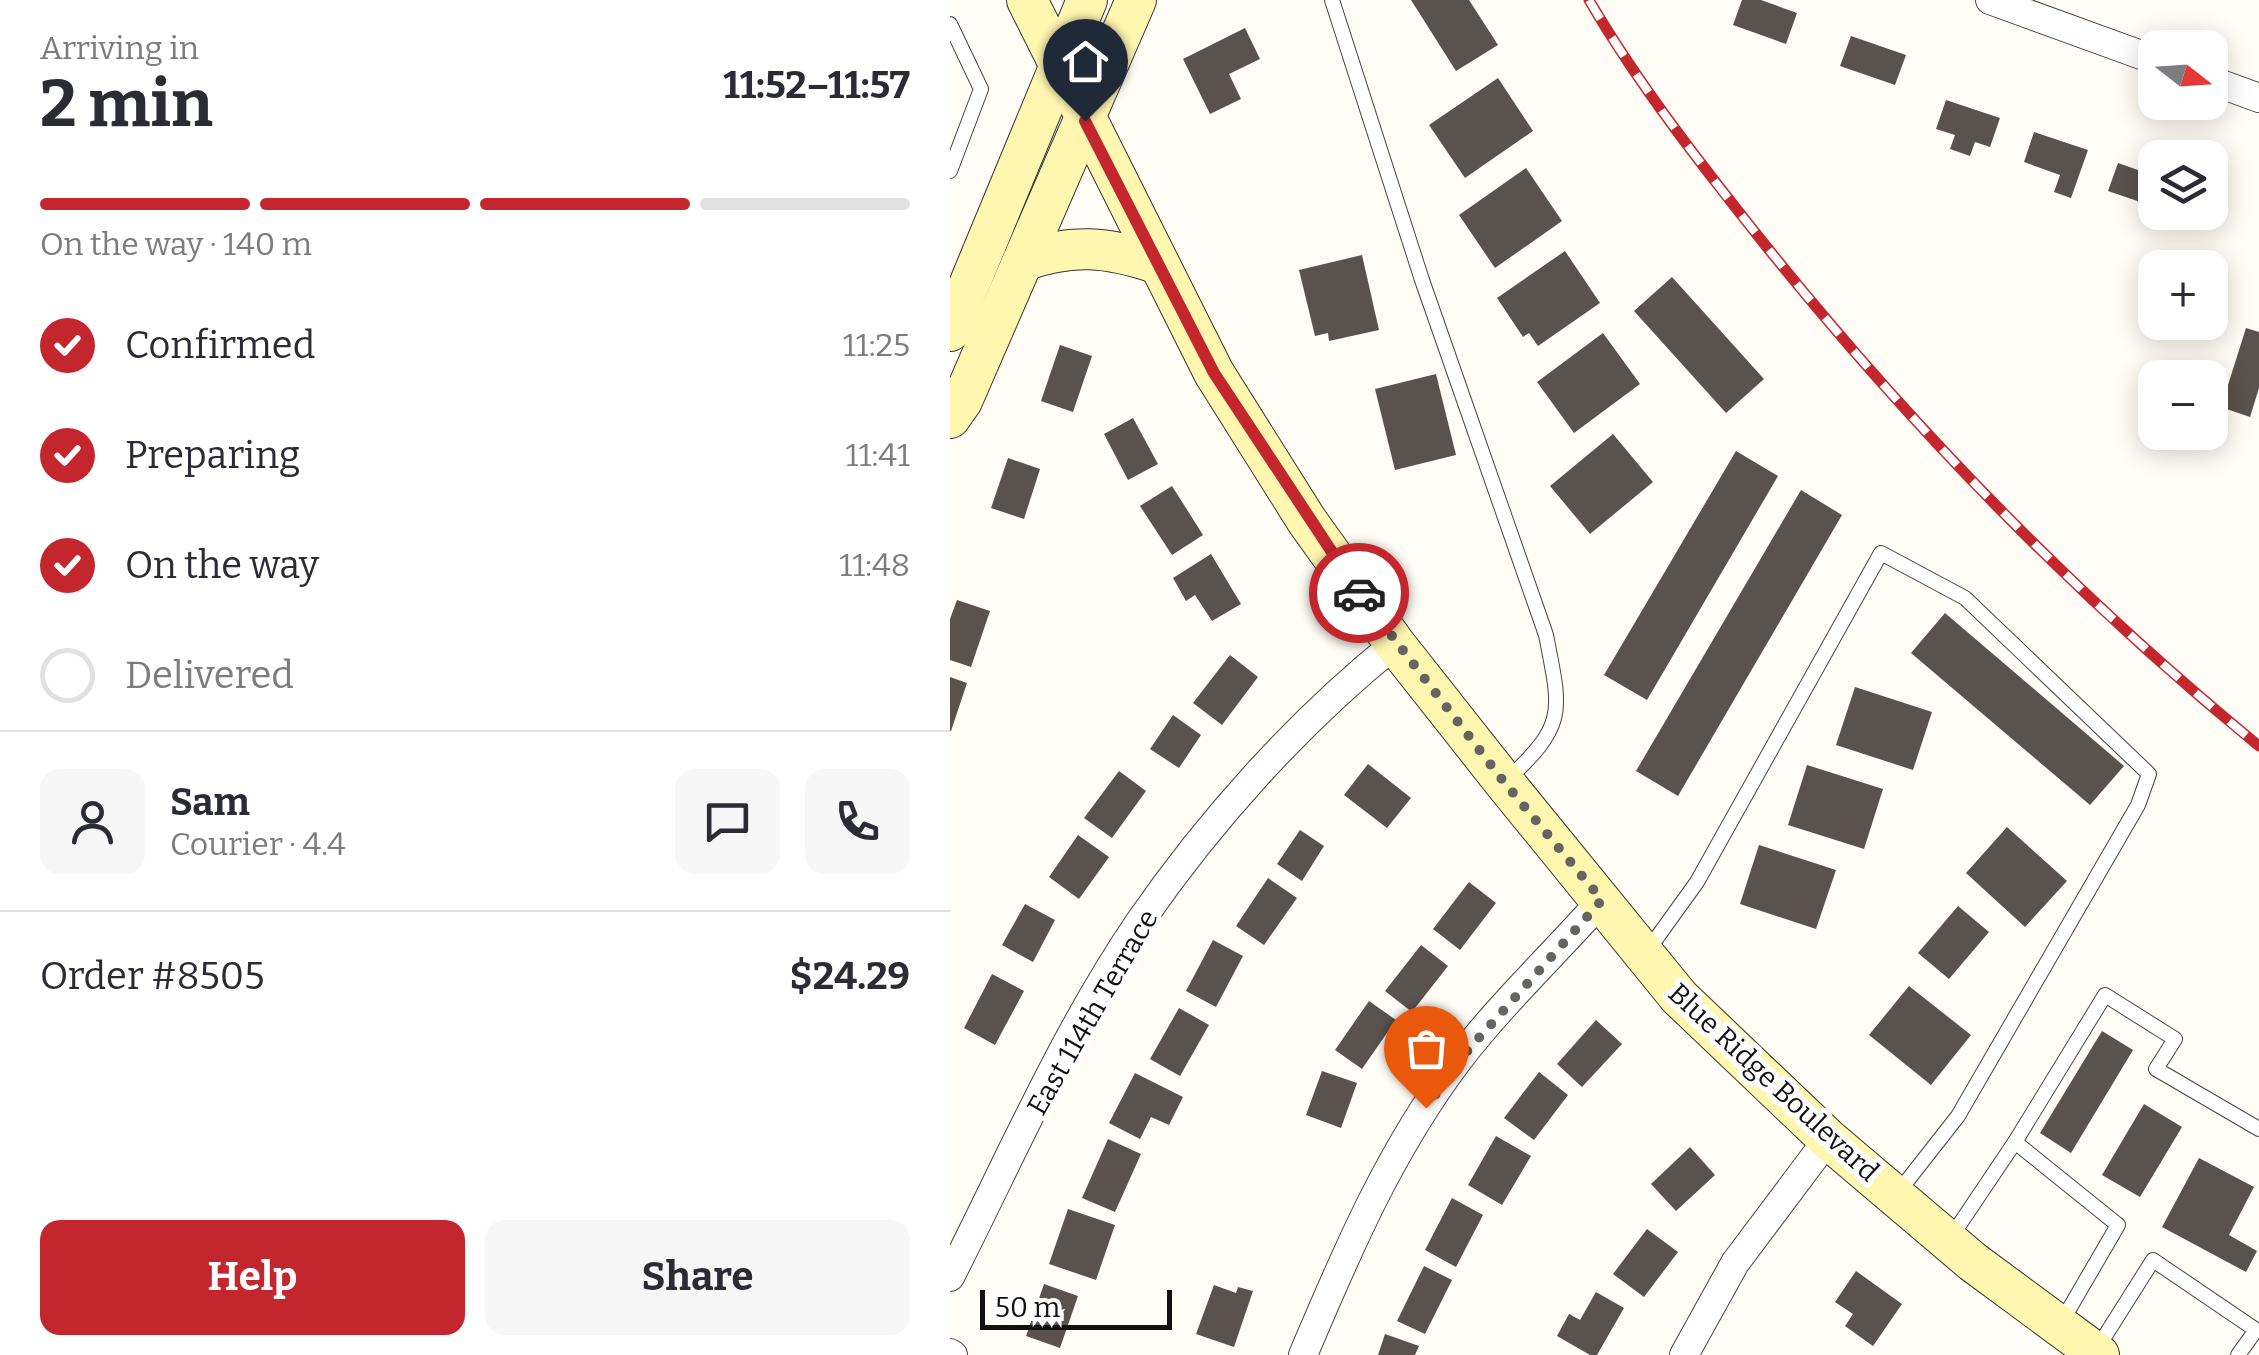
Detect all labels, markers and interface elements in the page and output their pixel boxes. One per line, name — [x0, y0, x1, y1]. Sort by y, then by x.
pin — [1043, 19, 1128, 122]
text: Arriving in — [40, 29, 199, 67]
north arrow — [2138, 30, 2228, 120]
map controls — [2138, 30, 2228, 450]
icon: home — [1058, 34, 1113, 89]
text: 11:52–11:57 — [723, 62, 910, 108]
text: 2 min — [40, 65, 213, 143]
button: layers — [2138, 140, 2228, 230]
text: On the way · 140 m — [40, 225, 312, 263]
button: + — [2138, 250, 2228, 340]
icon: check — [40, 318, 95, 373]
text: Confirmed — [125, 322, 315, 368]
text: 11:25 — [843, 326, 910, 364]
button: − — [2138, 360, 2228, 450]
icon: check — [40, 428, 95, 483]
text: Preparing — [125, 432, 300, 478]
text: 11:41 — [846, 436, 910, 474]
icon: check — [40, 538, 95, 593]
text: On the way — [125, 542, 319, 588]
courier — [1309, 543, 1409, 643]
text: 11:48 — [839, 546, 910, 584]
icon: car — [1332, 566, 1387, 621]
text: Delivered — [125, 652, 294, 698]
button: person — [40, 769, 145, 874]
button: chat — [675, 769, 780, 874]
button: phone — [805, 769, 910, 874]
text: Sam — [170, 779, 250, 825]
text: Courier · 4.4 — [170, 825, 346, 863]
street label: East 114th Terrace — [1020, 904, 1165, 1121]
text: Order #8505 — [40, 953, 265, 999]
text: $24.29 — [790, 953, 910, 999]
street label: Blue Ridge Boulevard — [1662, 976, 1886, 1188]
pin — [1384, 1006, 1469, 1109]
icon: bag — [1399, 1021, 1454, 1076]
button: Help — [40, 1220, 465, 1335]
button: Share — [485, 1220, 910, 1335]
scale bar — [980, 1285, 1172, 1330]
text: 50 m — [995, 1291, 1060, 1324]

